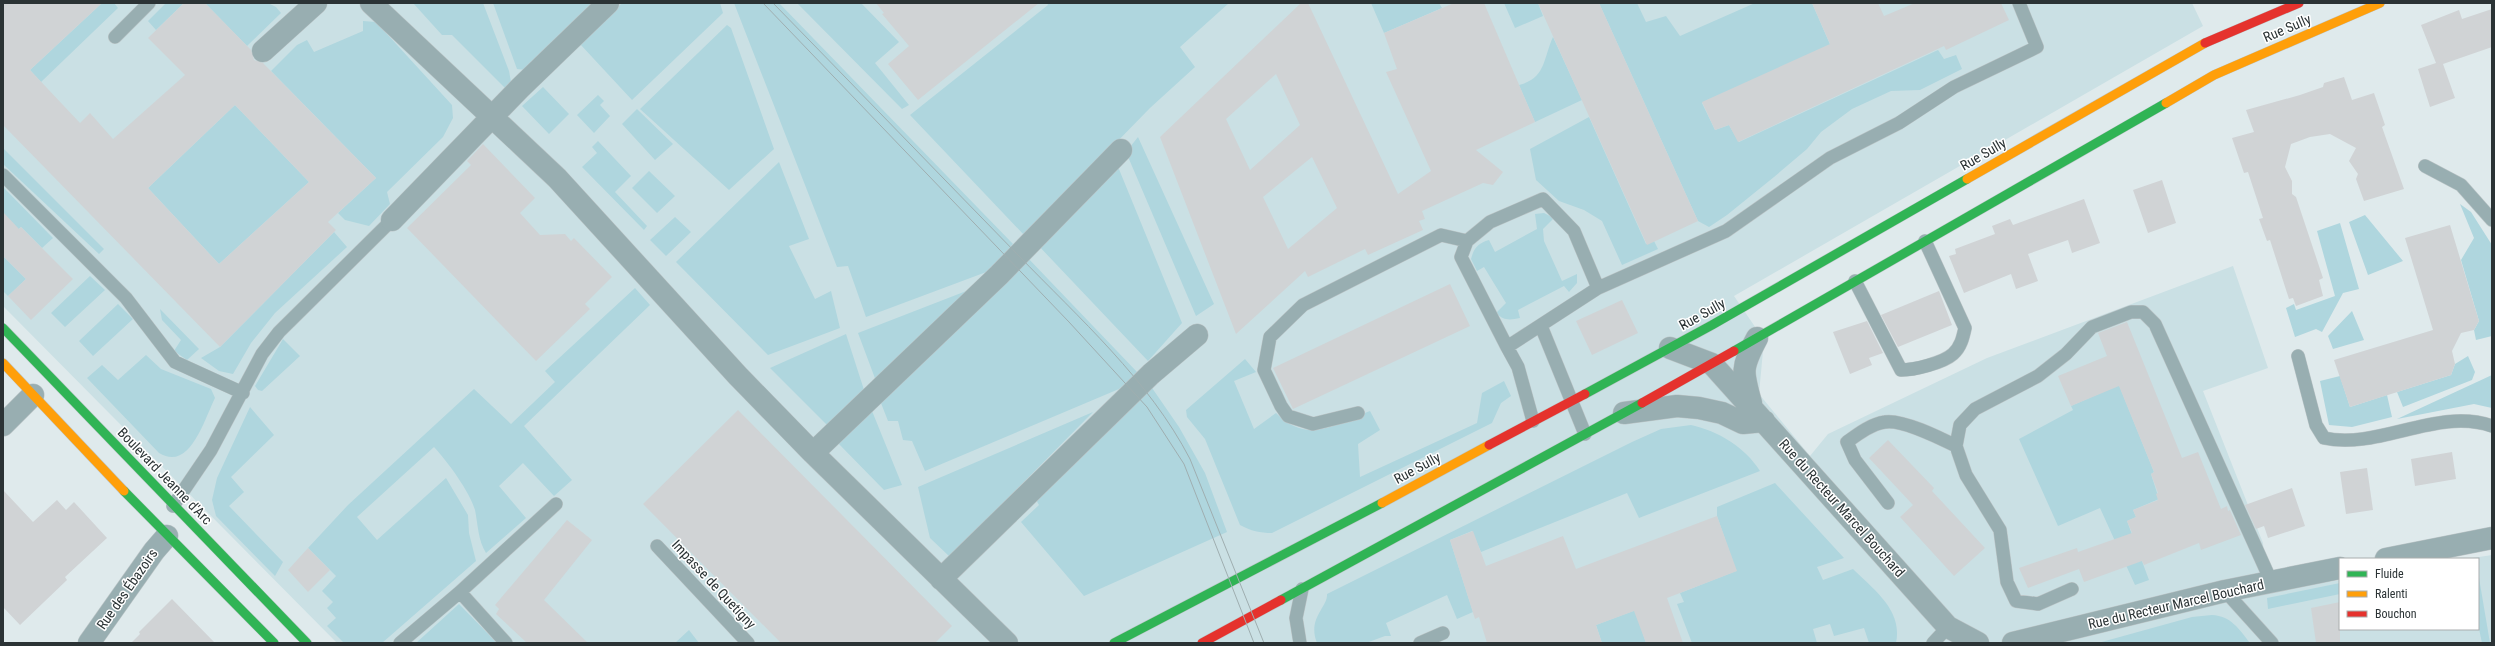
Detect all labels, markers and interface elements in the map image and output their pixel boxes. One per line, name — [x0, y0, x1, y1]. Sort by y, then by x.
street label: Rue Sully — [2261, 11, 2313, 45]
street label: Rue Sully — [1957, 134, 2009, 173]
street label: Rue Sully — [1676, 295, 1728, 333]
street label: Boulevard Jeanne d'Arc — [115, 424, 215, 528]
street label: Rue du Recteur Marcel Bouchard — [1776, 436, 1908, 580]
street label: Rue Sully — [1391, 449, 1443, 487]
street label: Impasse de Quetigny — [669, 536, 759, 632]
street label: Rue des Ébazoirs — [93, 545, 161, 632]
legend — [2339, 558, 2479, 630]
text: Fluide — [2375, 567, 2404, 581]
street label: Rue du Recteur Marcel Bouchard — [2087, 576, 2265, 632]
text: Ralenti — [2375, 587, 2408, 601]
text: Bouchon — [2375, 607, 2417, 621]

